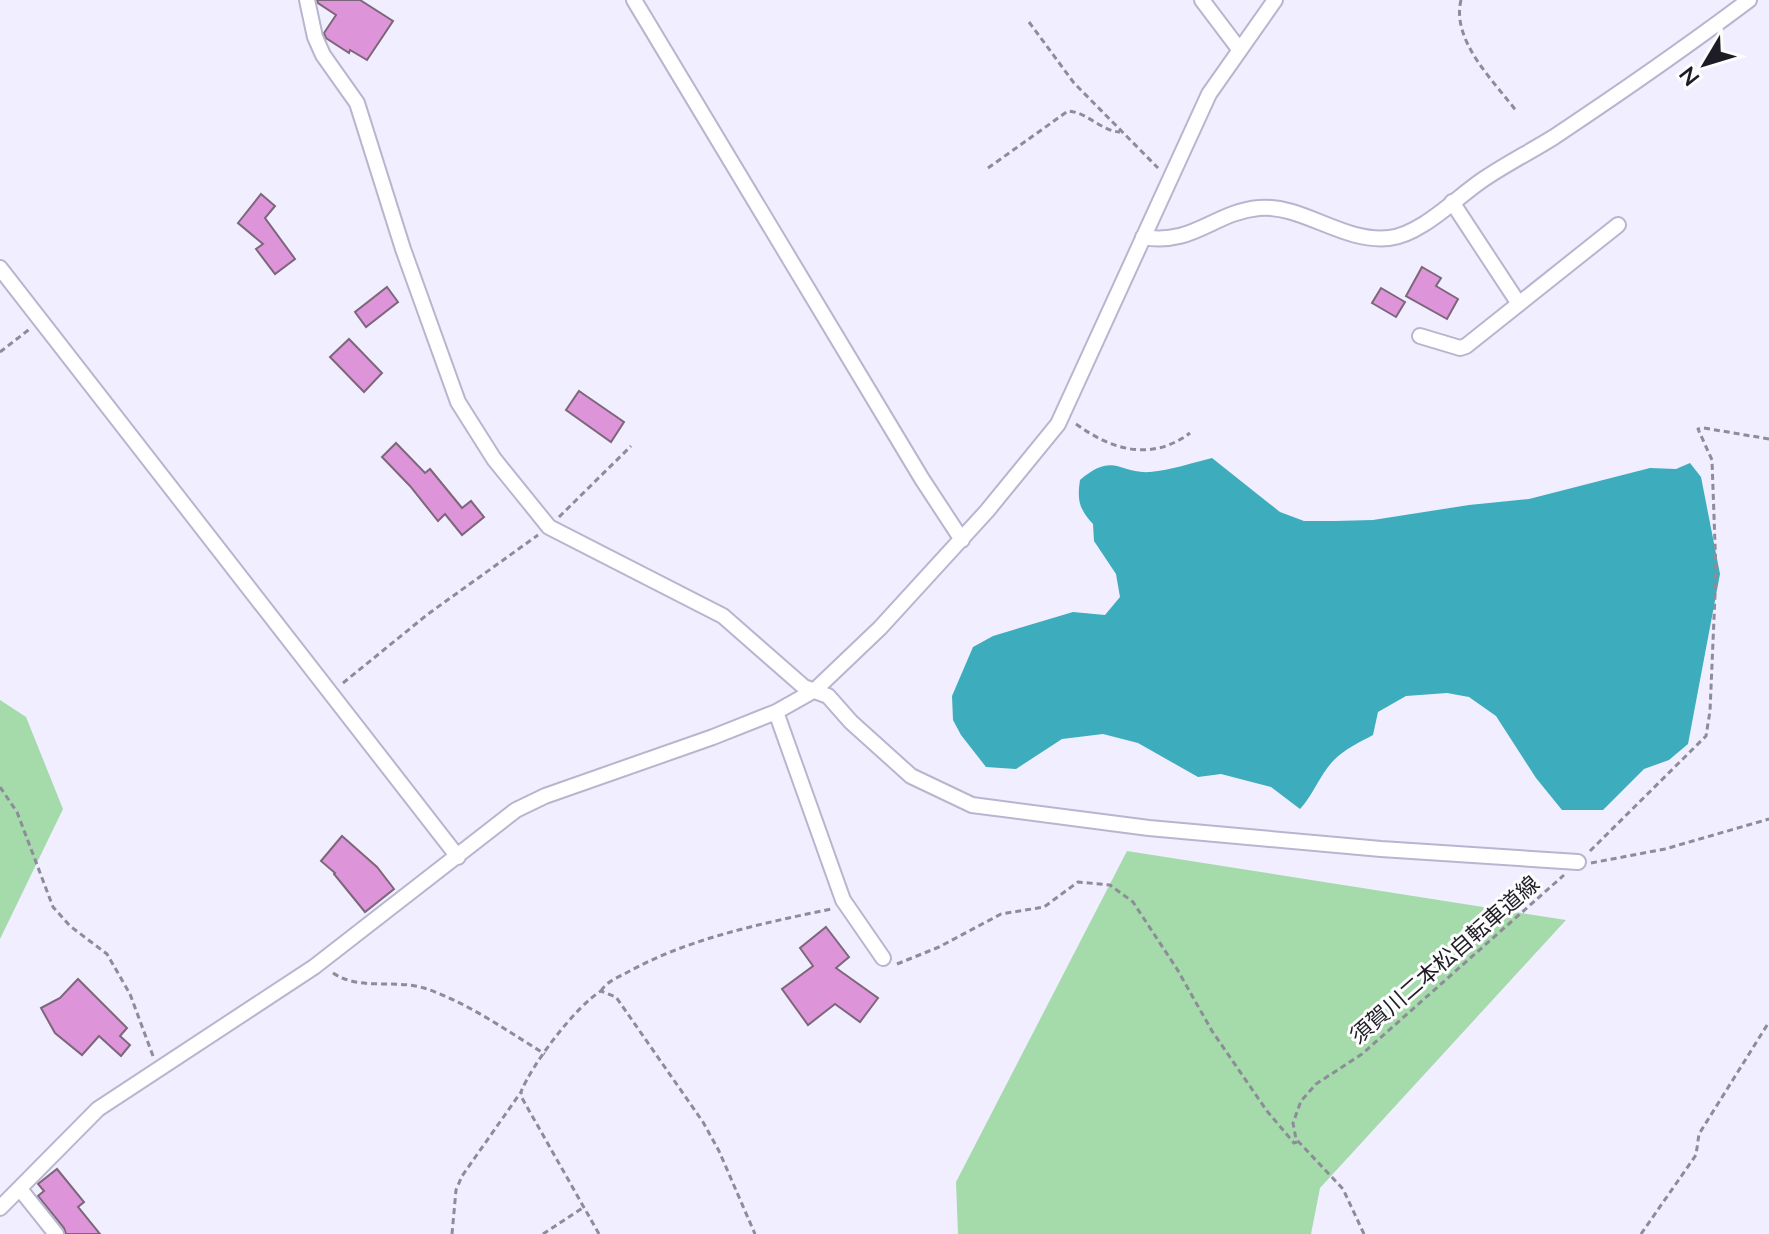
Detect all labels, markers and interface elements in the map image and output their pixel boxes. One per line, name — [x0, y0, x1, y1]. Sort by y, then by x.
north arrow — [1665, 24, 1745, 104]
text: N — [1673, 62, 1705, 92]
street label: 須賀川二本松自転車道線 — [1344, 869, 1544, 1049]

